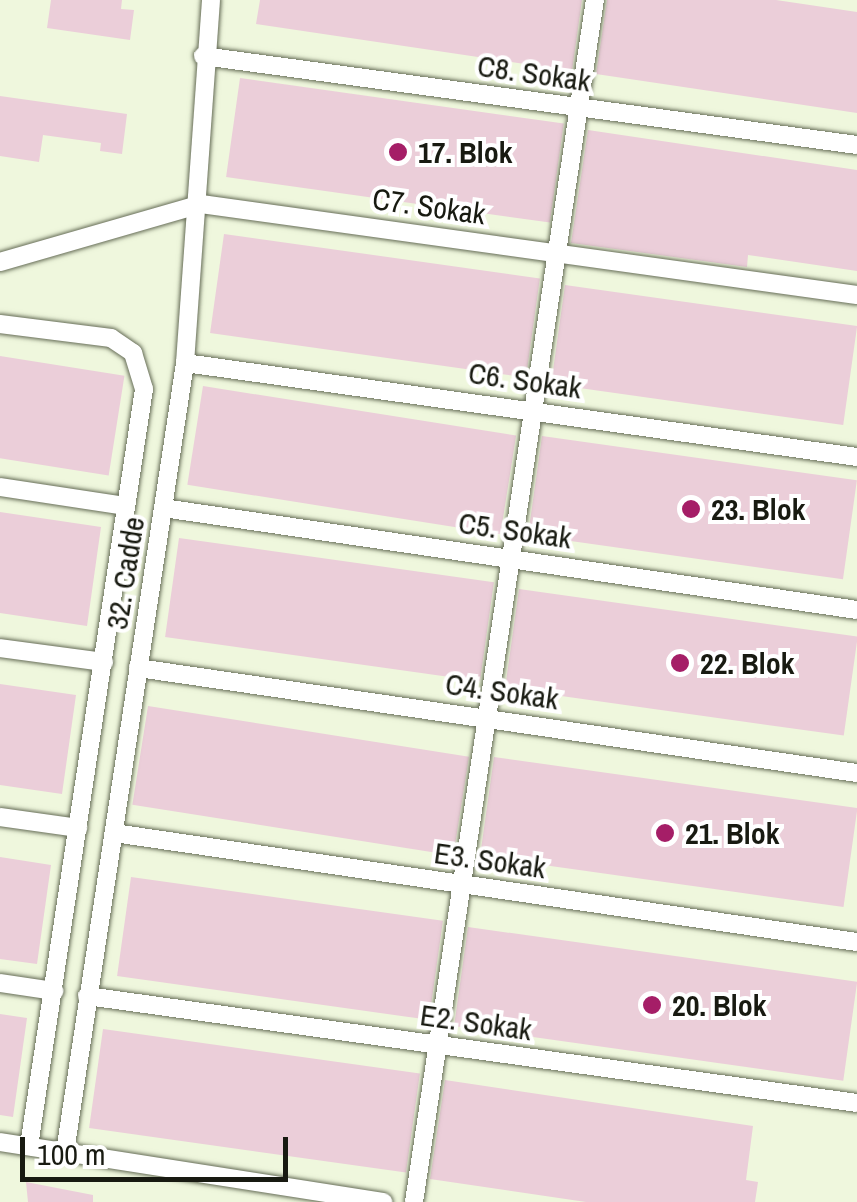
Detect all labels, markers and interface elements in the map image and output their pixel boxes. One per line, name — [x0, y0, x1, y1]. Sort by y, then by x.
street label: C8. Sokak — [475, 47, 593, 99]
place label: 17. Blok — [418, 134, 512, 170]
marker: 17. Blok — [387, 141, 409, 163]
street label: C7. Sokak — [370, 180, 488, 232]
street label: C6. Sokak — [466, 354, 584, 406]
place label: 23. Blok — [711, 491, 805, 527]
marker: 23. Blok — [680, 498, 702, 520]
street label: C5. Sokak — [456, 504, 574, 556]
street label: 32. Cadde — [98, 514, 152, 632]
place label: 22. Blok — [700, 645, 794, 681]
marker: 22. Blok — [669, 652, 691, 674]
street label: C4. Sokak — [443, 665, 561, 717]
place label: 21. Blok — [685, 815, 779, 851]
marker: 21. Blok — [654, 822, 676, 844]
street label: E3. Sokak — [432, 834, 548, 886]
place label: 20. Blok — [672, 987, 766, 1023]
marker: 20. Blok — [641, 994, 663, 1016]
street label: E2. Sokak — [418, 996, 534, 1048]
scale bar — [25, 1117, 292, 1179]
text: 100 m — [37, 1134, 105, 1174]

